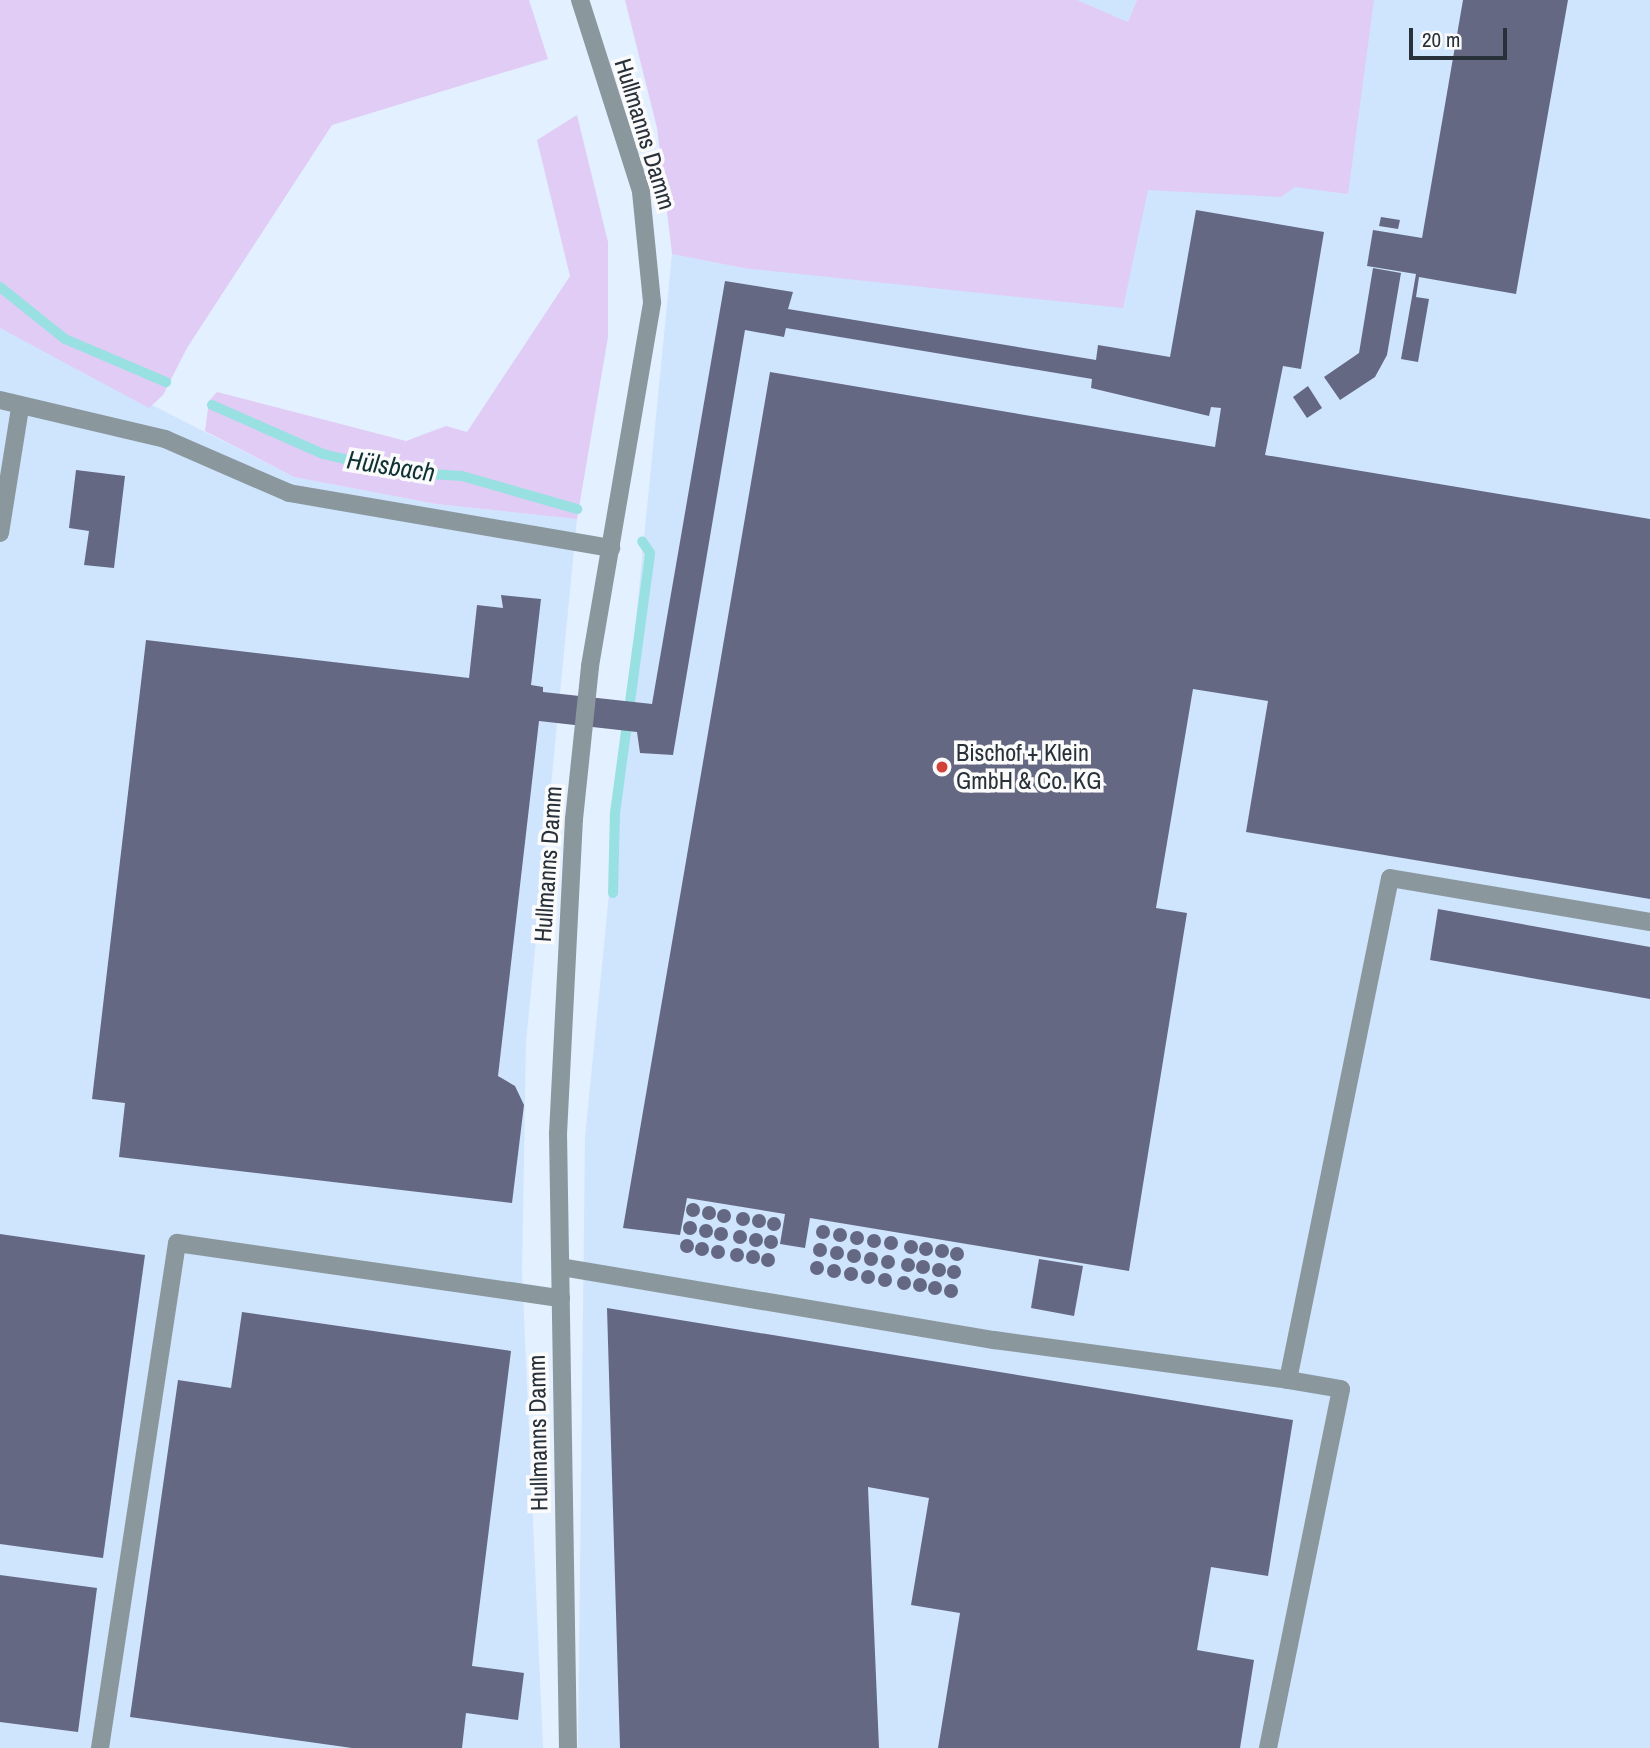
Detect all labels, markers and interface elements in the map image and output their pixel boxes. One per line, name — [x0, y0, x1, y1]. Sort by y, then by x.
scale bar — [1412, 14, 1510, 58]
text: 20 m — [1422, 25, 1460, 54]
street label: Hullmanns Damm — [608, 55, 682, 213]
water label: Hülsbach — [345, 444, 437, 488]
place label: Bischof + Klein GmbH & Co. KG — [956, 739, 1101, 795]
marker: Bischof + Klein GmbH & Co. KG — [934, 759, 950, 775]
street label: Hullmanns Damm — [528, 785, 568, 943]
street label: Hullmanns Damm — [522, 1355, 554, 1511]

